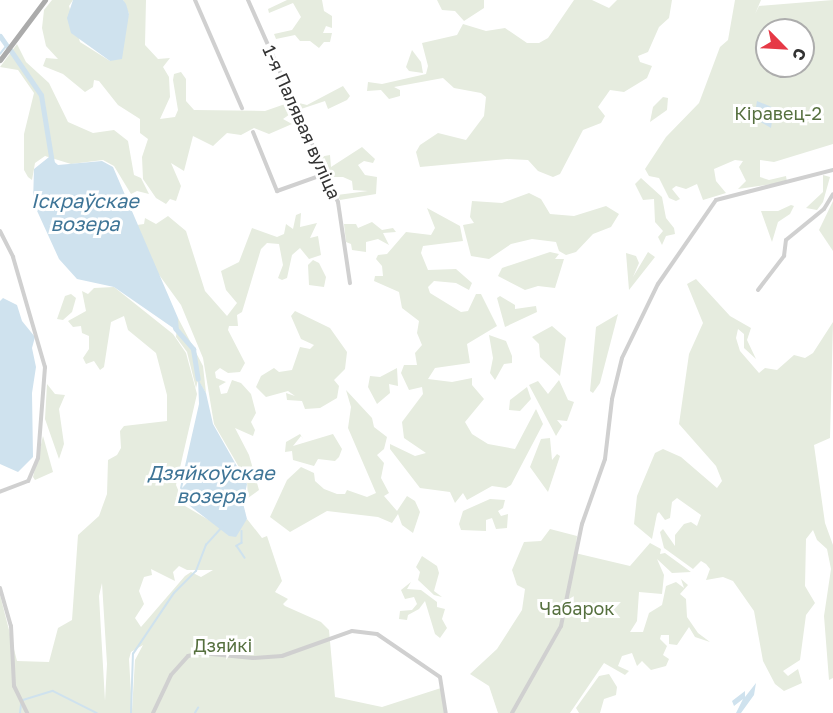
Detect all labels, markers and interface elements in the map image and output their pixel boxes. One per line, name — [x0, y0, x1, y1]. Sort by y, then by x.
north arrow — [755, 18, 815, 78]
street label: 1-я Палявая вуліца — [258, 42, 346, 202]
text: С — [788, 45, 811, 64]
park label: Кіравец-2 — [734, 102, 822, 124]
water label: Іскраўскае возера — [31, 189, 139, 236]
water label: Дзяйкоўскае возера — [147, 460, 275, 507]
park label: Чабарок — [539, 597, 615, 619]
park label: Дзяйкі — [194, 634, 252, 656]

